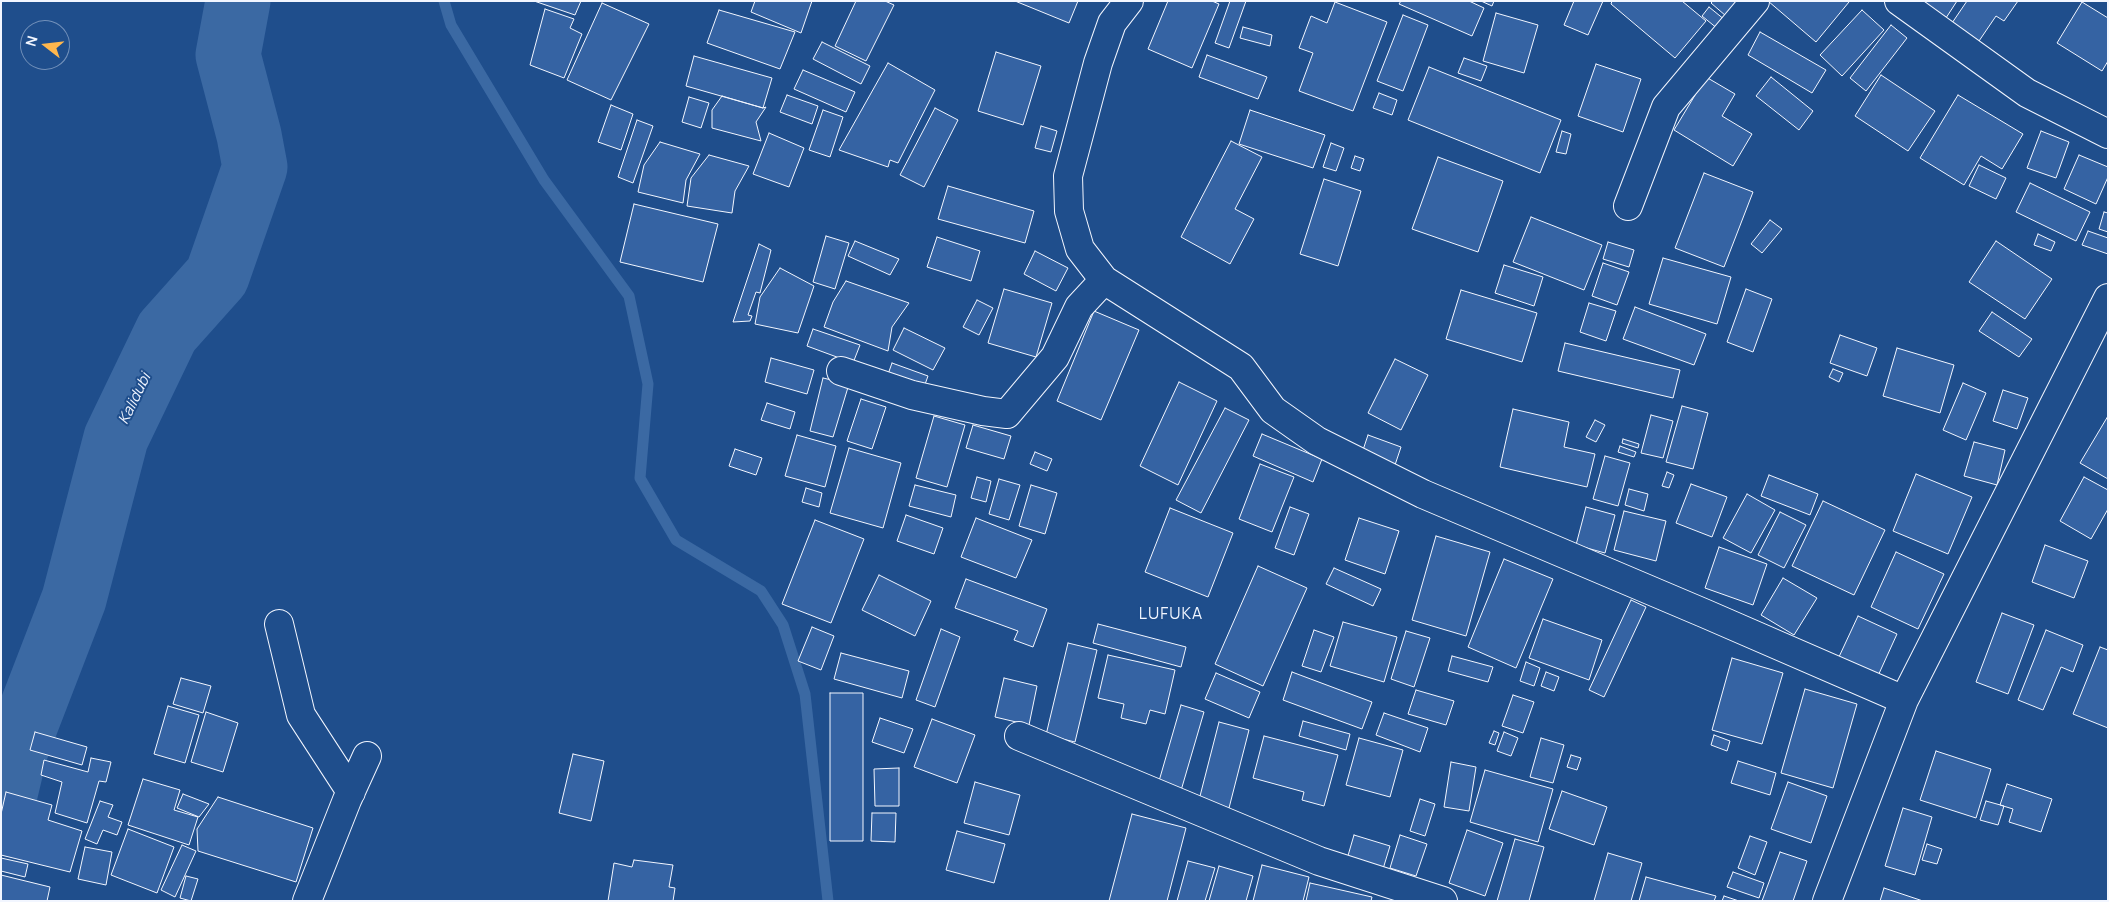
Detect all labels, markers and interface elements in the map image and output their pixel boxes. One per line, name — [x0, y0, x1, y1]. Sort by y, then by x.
north arrow — [20, 20, 70, 70]
text: N — [21, 34, 42, 48]
water label: Kalidubi — [115, 371, 155, 427]
district label: LUFUKA — [1138, 605, 1204, 625]

